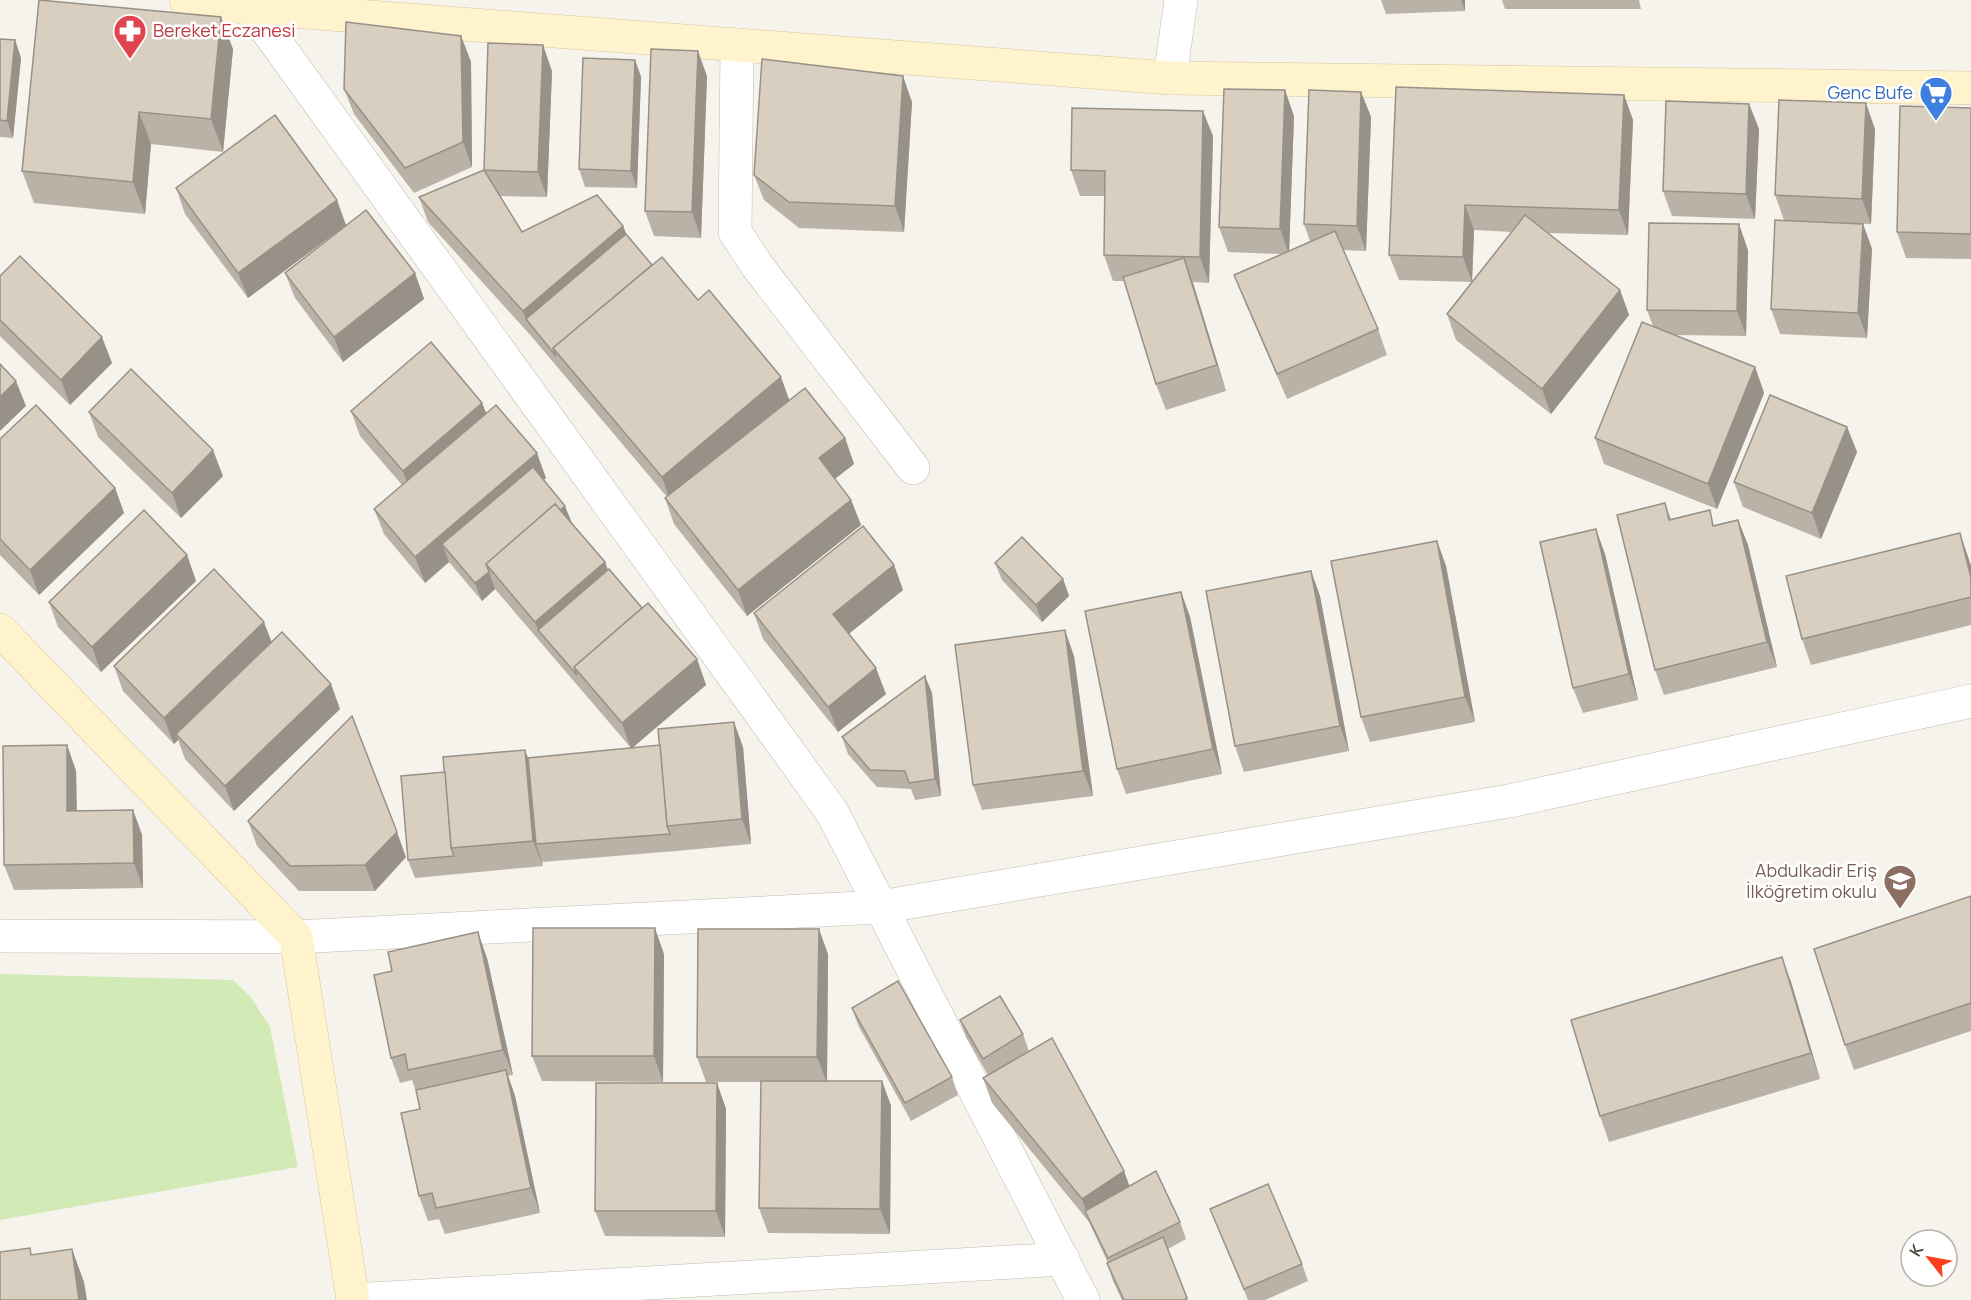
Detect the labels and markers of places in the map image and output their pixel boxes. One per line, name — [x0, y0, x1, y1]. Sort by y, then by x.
pharmacy icon: Bereket Eczanesi — [112, 13, 148, 60]
place label: Bereket Eczanesi — [153, 18, 295, 42]
supermarket icon: Genc Bufe — [1918, 75, 1954, 122]
place label: Genc Bufe — [1828, 80, 1913, 104]
place label: Abdulkadir Eriş İlköğretim okulu — [1746, 858, 1877, 903]
school or university icon: Abdulkadir Eriş İlköğretim okulu — [1882, 863, 1918, 910]

